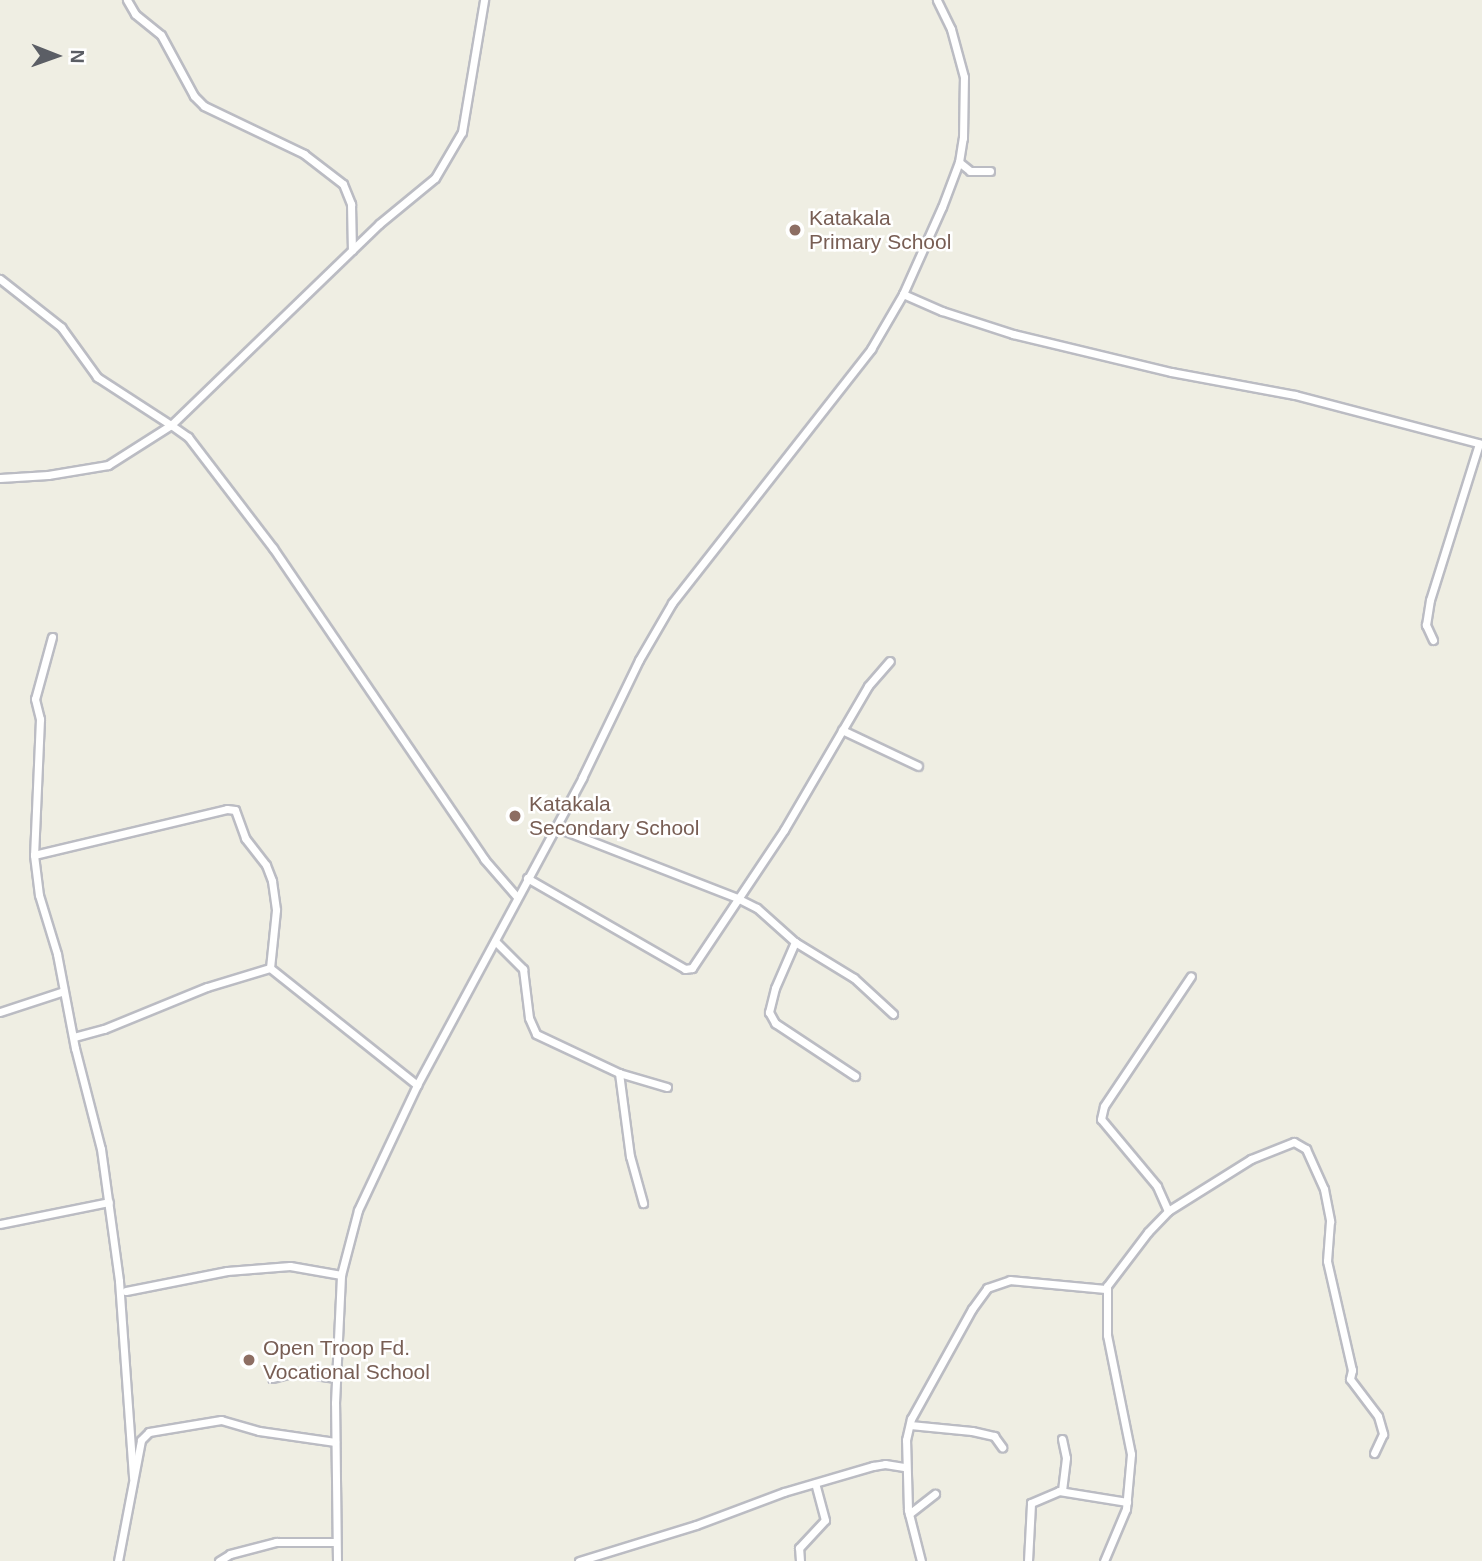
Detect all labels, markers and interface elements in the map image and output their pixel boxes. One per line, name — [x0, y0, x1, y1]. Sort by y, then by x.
north arrow — [21, 21, 91, 91]
text: N — [67, 49, 88, 63]
place label: Katakala Primary School — [809, 205, 951, 255]
marker: Katakala Primary School — [787, 222, 803, 238]
place label: Katakala Secondary School — [529, 791, 699, 841]
marker: Katakala Secondary School — [507, 808, 523, 824]
place label: Open Troop Fd. Vocational School — [263, 1335, 430, 1385]
marker: Open Troop Fd. Vocational School — [241, 1352, 257, 1368]

